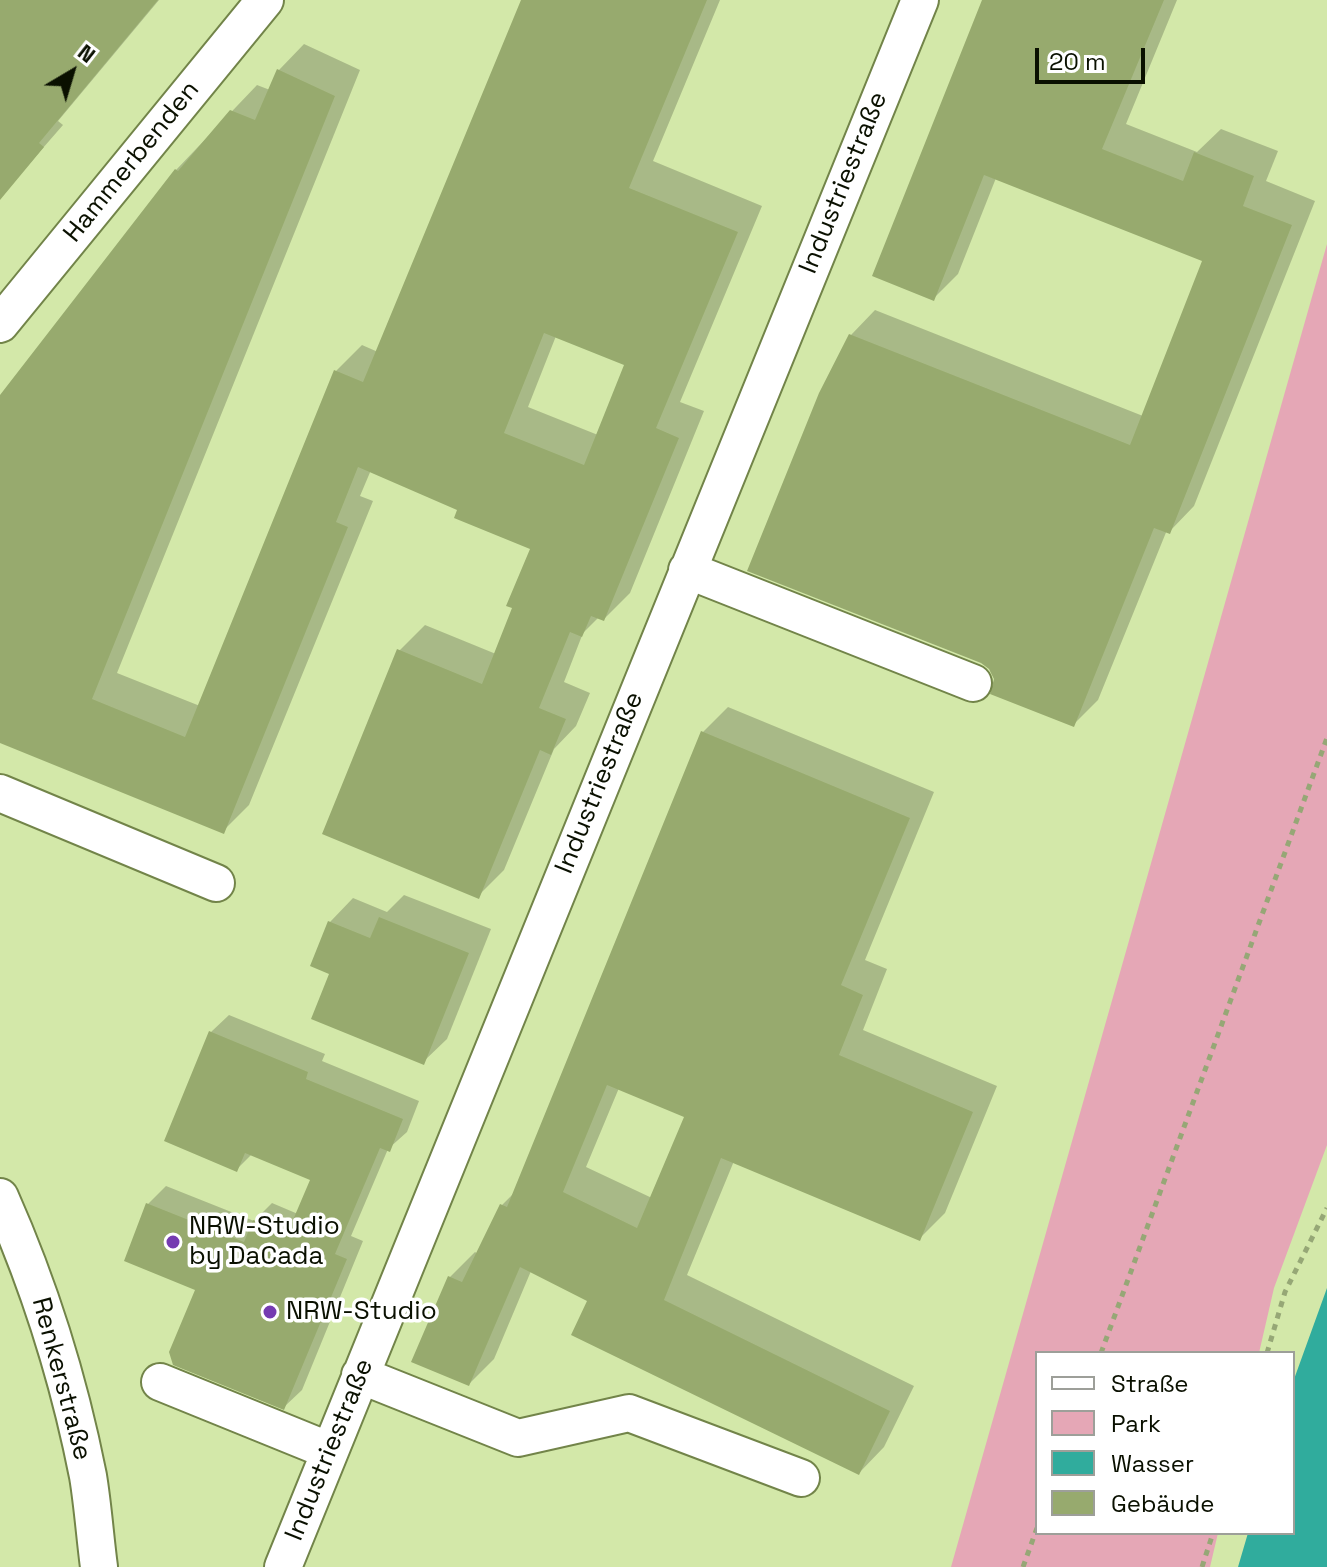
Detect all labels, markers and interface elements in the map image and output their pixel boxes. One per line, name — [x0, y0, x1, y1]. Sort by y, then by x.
north arrow — [32, 32, 112, 112]
scale bar — [1039, 32, 1149, 82]
text: N — [72, 38, 101, 69]
text: 20 m — [1049, 46, 1106, 77]
street label: Hammerbenden — [58, 75, 206, 249]
street label: Industriestraße — [793, 88, 895, 278]
street label: Industriestraße — [549, 688, 651, 878]
place label: NRW-Studio by DaCada — [189, 1211, 340, 1272]
marker: NRW-Studio by DaCada — [164, 1233, 182, 1251]
street label: Renkerstraße — [24, 1294, 98, 1464]
place label: NRW-Studio — [286, 1296, 437, 1328]
marker: NRW-Studio — [261, 1303, 279, 1321]
legend — [1035, 1351, 1295, 1535]
street label: Industriestraße — [279, 1355, 381, 1545]
text: Straße — [1111, 1368, 1188, 1399]
text: Park — [1111, 1408, 1161, 1439]
text: Wasser — [1111, 1448, 1194, 1479]
text: Gebäude — [1111, 1488, 1214, 1519]

